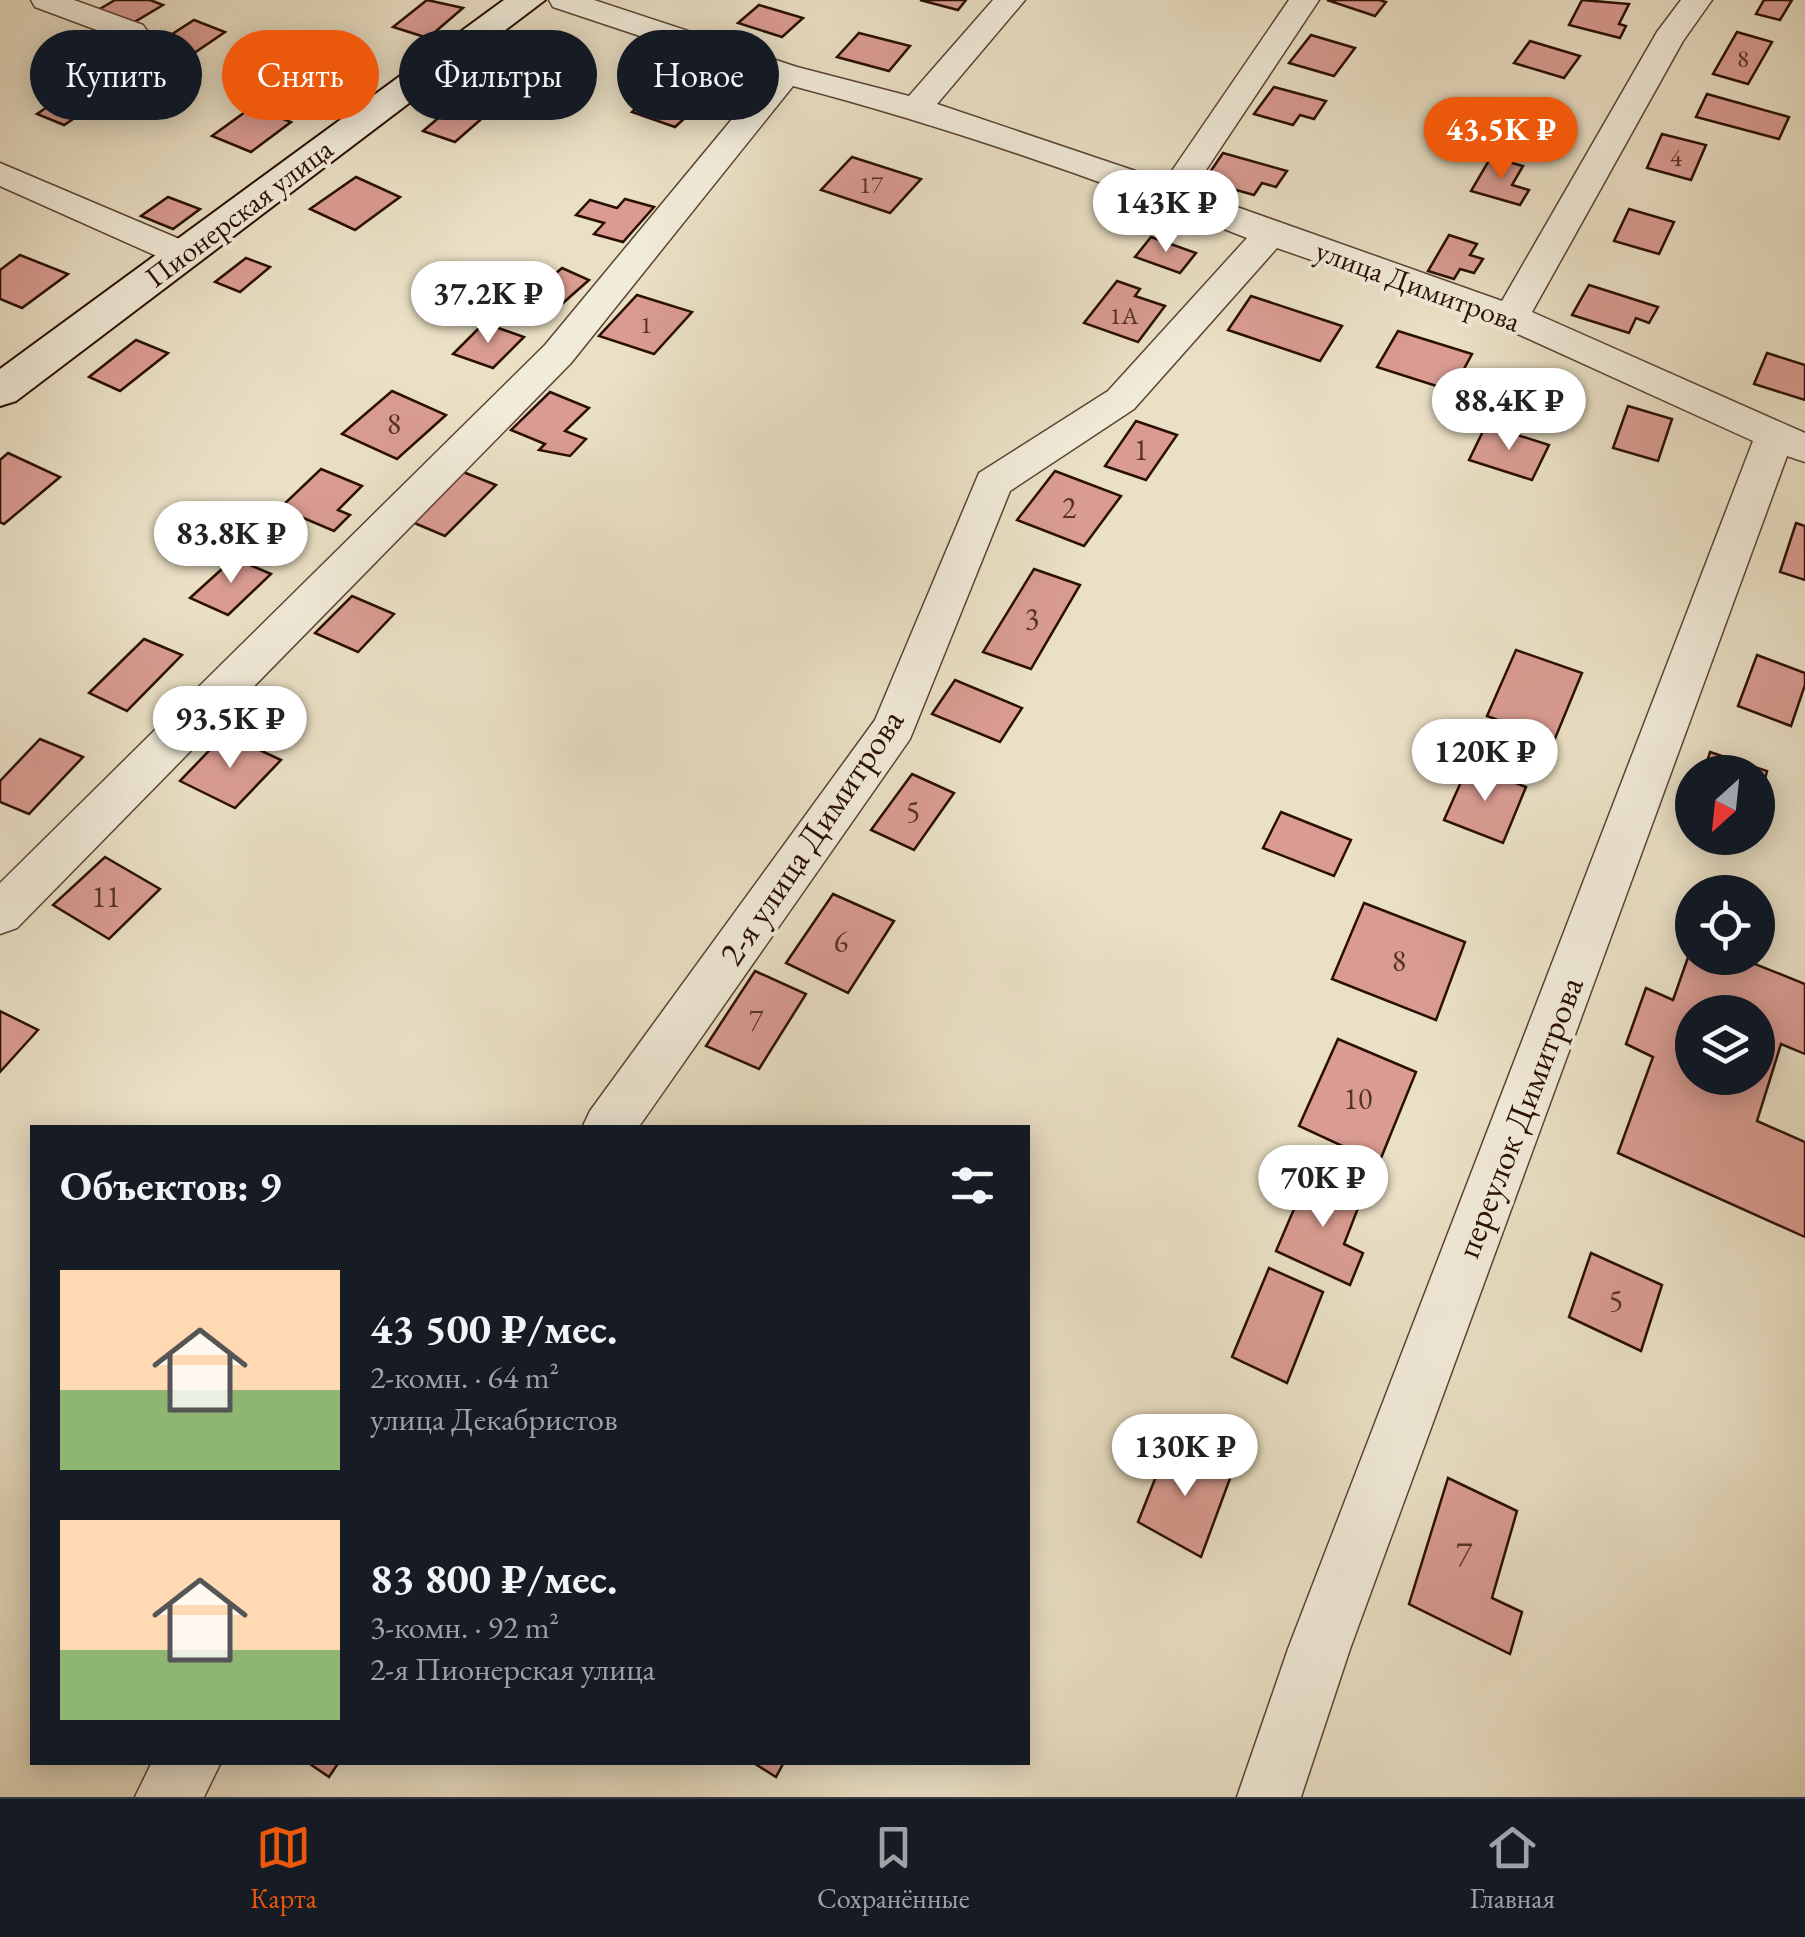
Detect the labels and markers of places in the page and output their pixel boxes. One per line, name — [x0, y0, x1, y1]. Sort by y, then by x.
pin: 43.5K ₽ — [1409, 97, 1593, 182]
pin: 143K ₽ — [1085, 170, 1247, 255]
pin: 37.2K ₽ — [396, 261, 580, 346]
pin: 88.4K ₽ — [1417, 368, 1601, 453]
pin: 83.8K ₽ — [139, 501, 323, 586]
pin: 93.5K ₽ — [138, 686, 322, 771]
pin: 120K ₽ — [1404, 719, 1566, 804]
pin: 70K ₽ — [1253, 1145, 1393, 1230]
pin: 130K ₽ — [1104, 1414, 1266, 1499]

